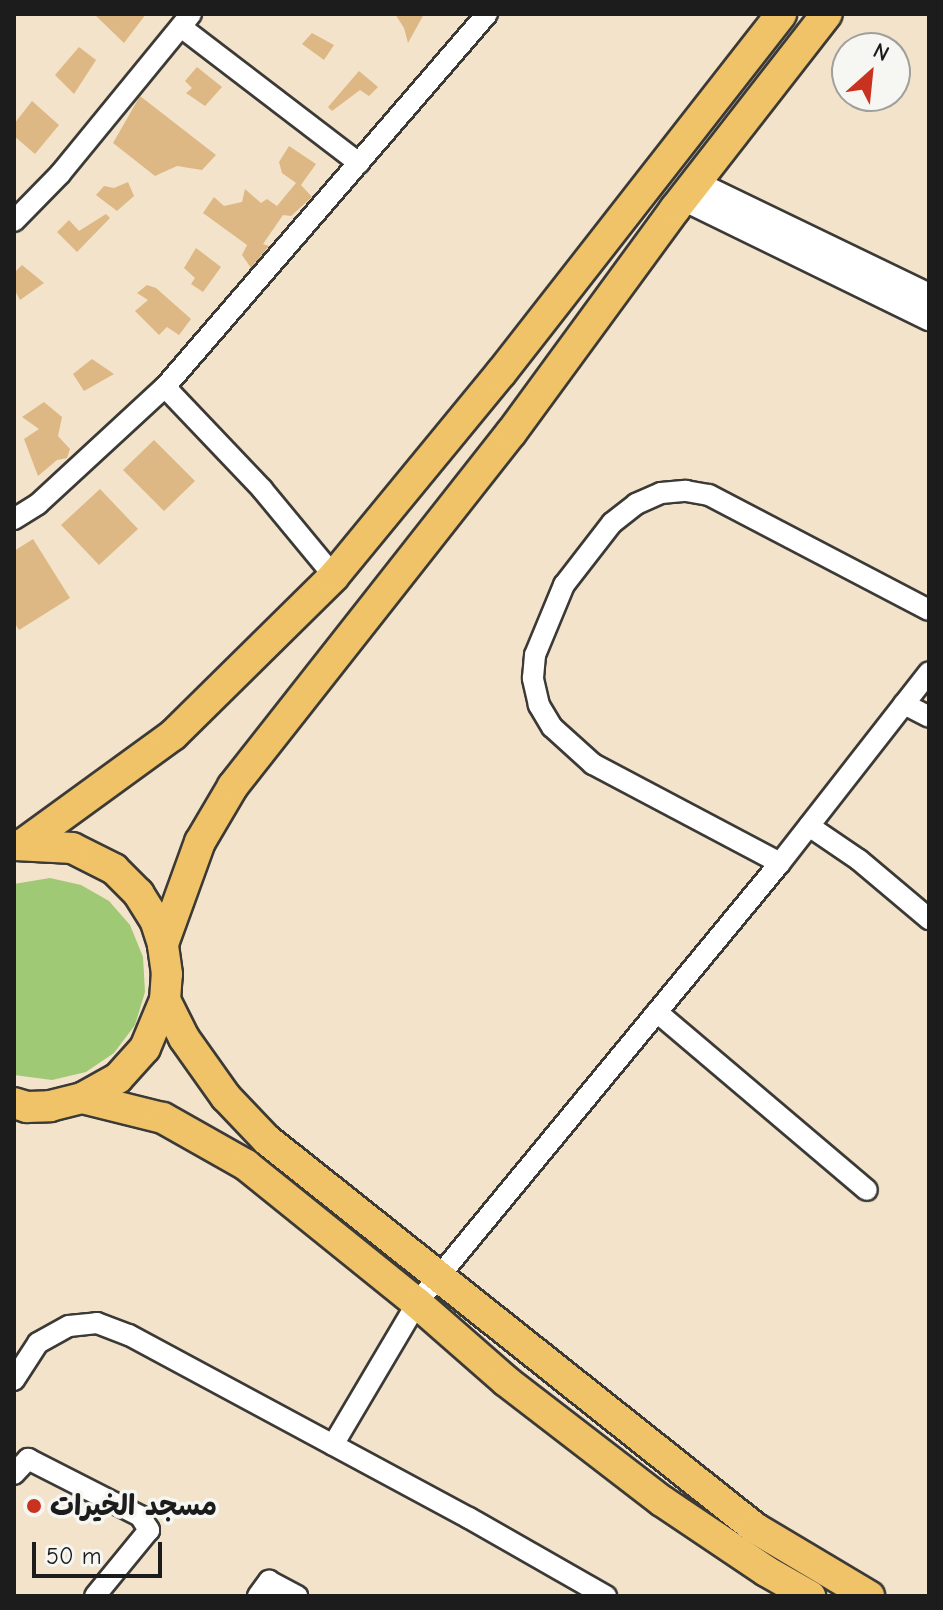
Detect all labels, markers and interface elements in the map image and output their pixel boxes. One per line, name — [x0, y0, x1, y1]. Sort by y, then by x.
north arrow — [831, 32, 911, 112]
text: N — [869, 38, 893, 67]
place label: مسجد الخيرات — [50, 1489, 217, 1523]
marker: مسجد الخيرات — [25, 1497, 43, 1515]
scale bar — [36, 1526, 166, 1576]
text: 50 m — [46, 1542, 102, 1570]

